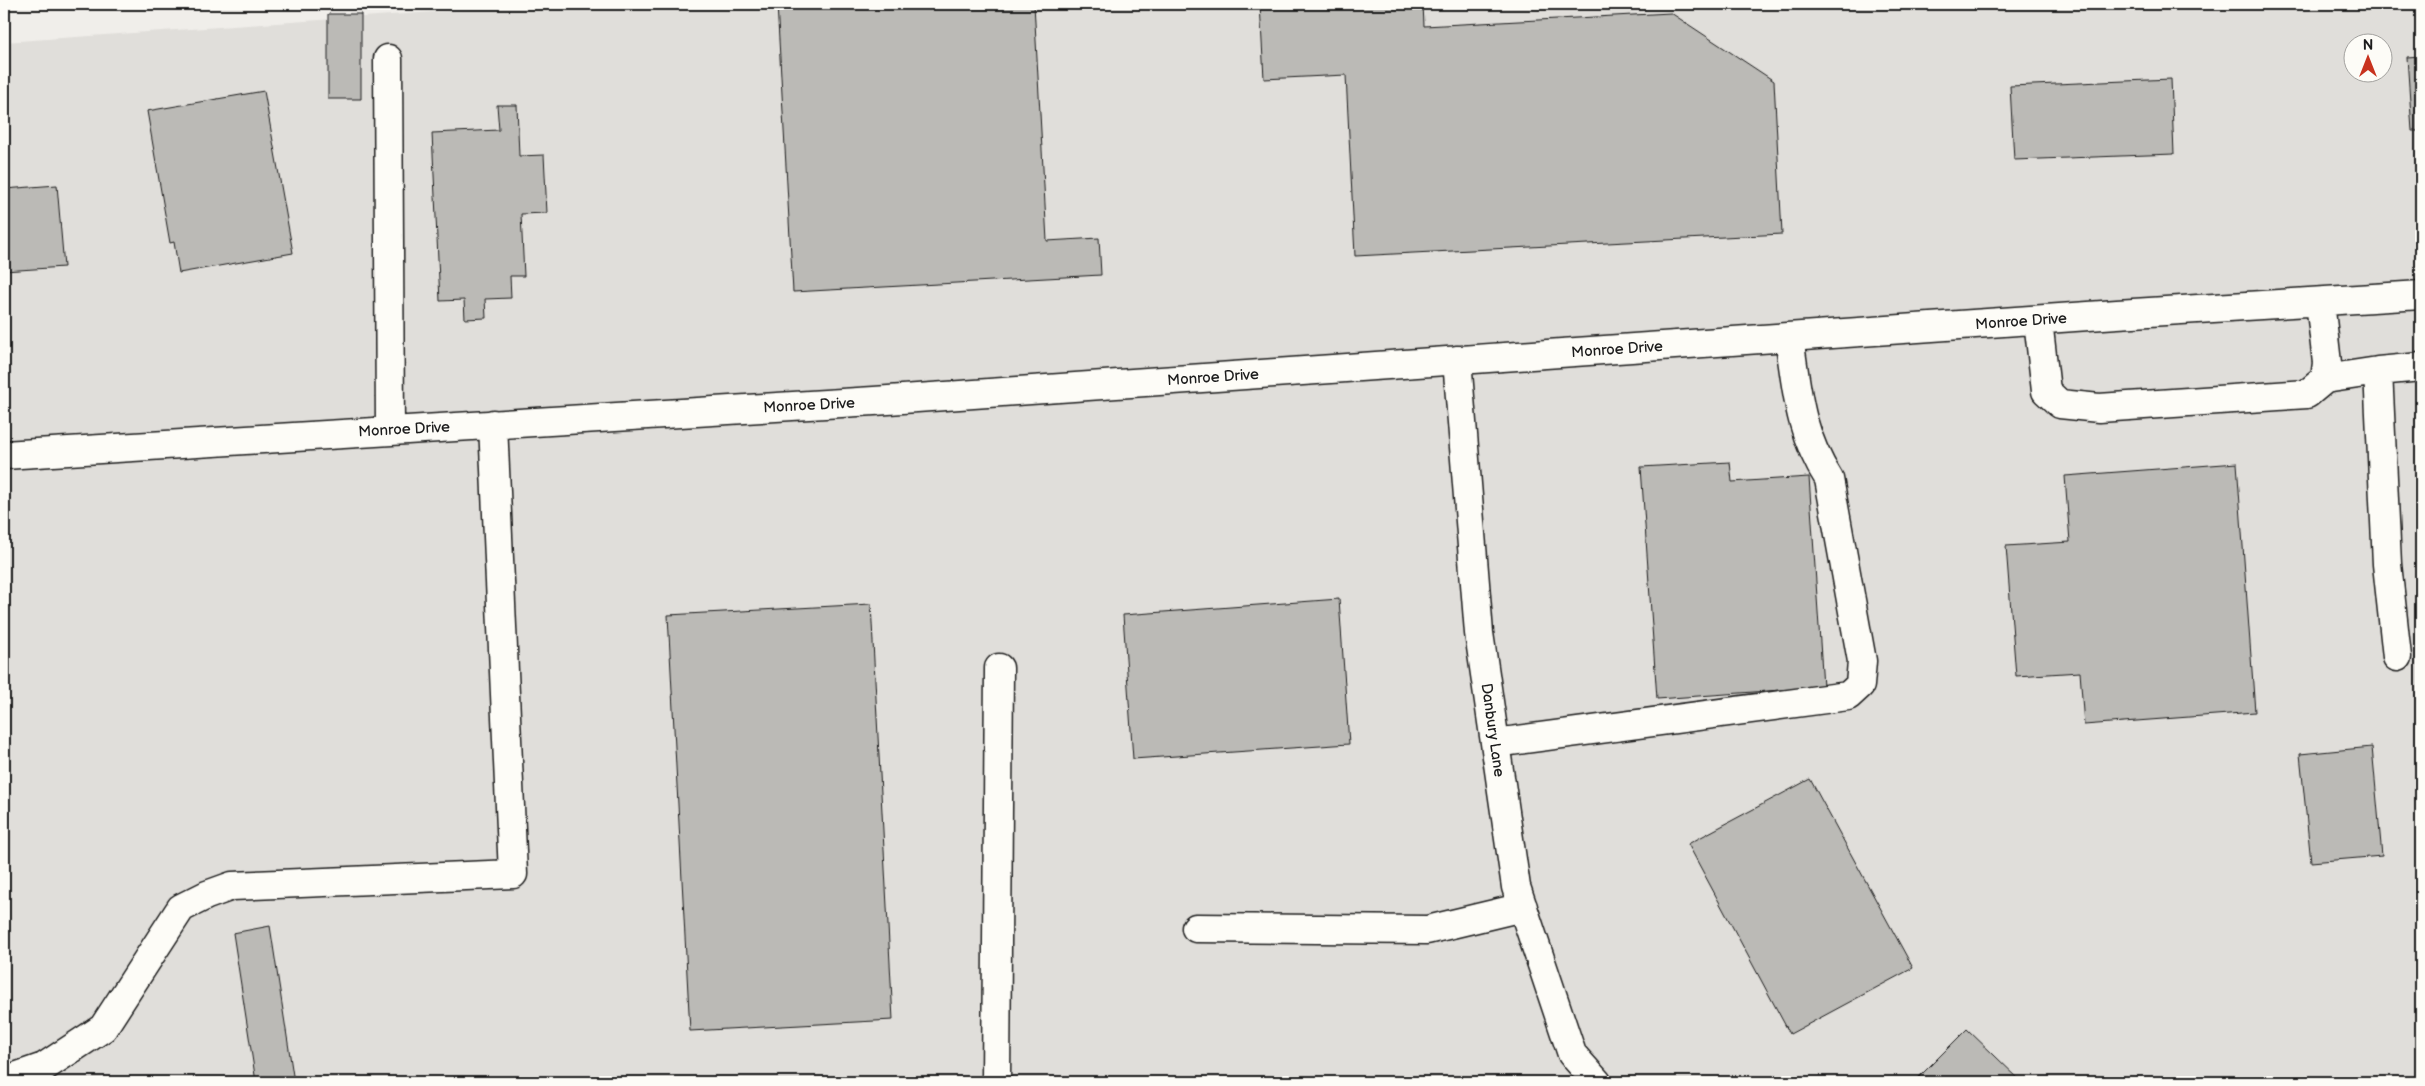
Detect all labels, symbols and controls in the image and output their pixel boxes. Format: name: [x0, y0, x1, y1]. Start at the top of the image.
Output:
north arrow: [2342, 32, 2392, 82]
text: N: [2363, 37, 2373, 54]
street label: Monroe Drive: [1975, 309, 2068, 334]
street label: Monroe Drive: [1571, 337, 1664, 362]
street label: Monroe Drive: [1167, 365, 1260, 390]
street label: Monroe Drive: [763, 394, 855, 417]
street label: Monroe Drive: [358, 418, 450, 441]
street label: Danbury Lane: [1477, 682, 1509, 778]

